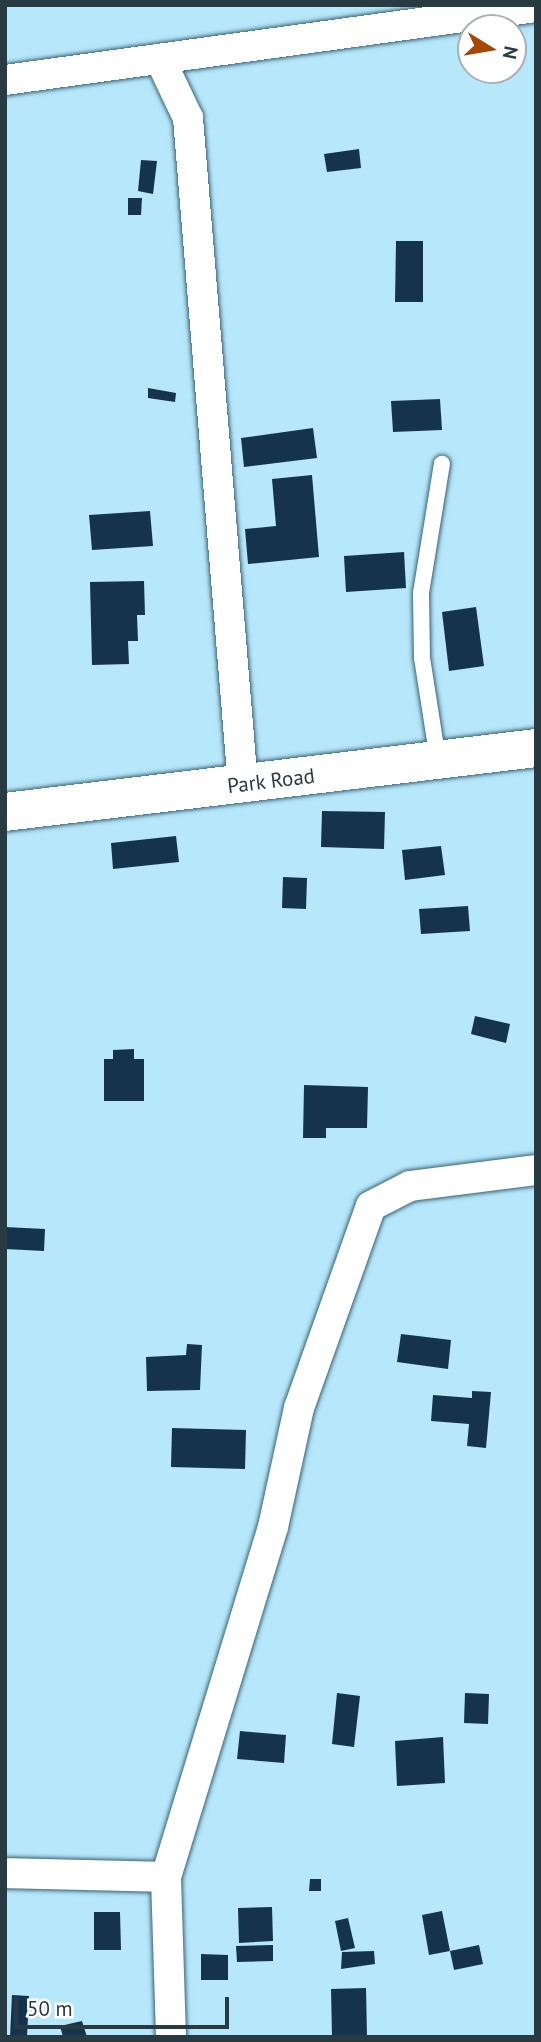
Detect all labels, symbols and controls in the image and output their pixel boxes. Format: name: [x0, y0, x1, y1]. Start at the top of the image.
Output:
north arrow: [457, 14, 527, 84]
text: N: [498, 44, 524, 61]
street label: Park Road: [225, 763, 317, 799]
scale bar: [18, 1982, 233, 2026]
text: 50 m: [27, 1995, 73, 2022]

